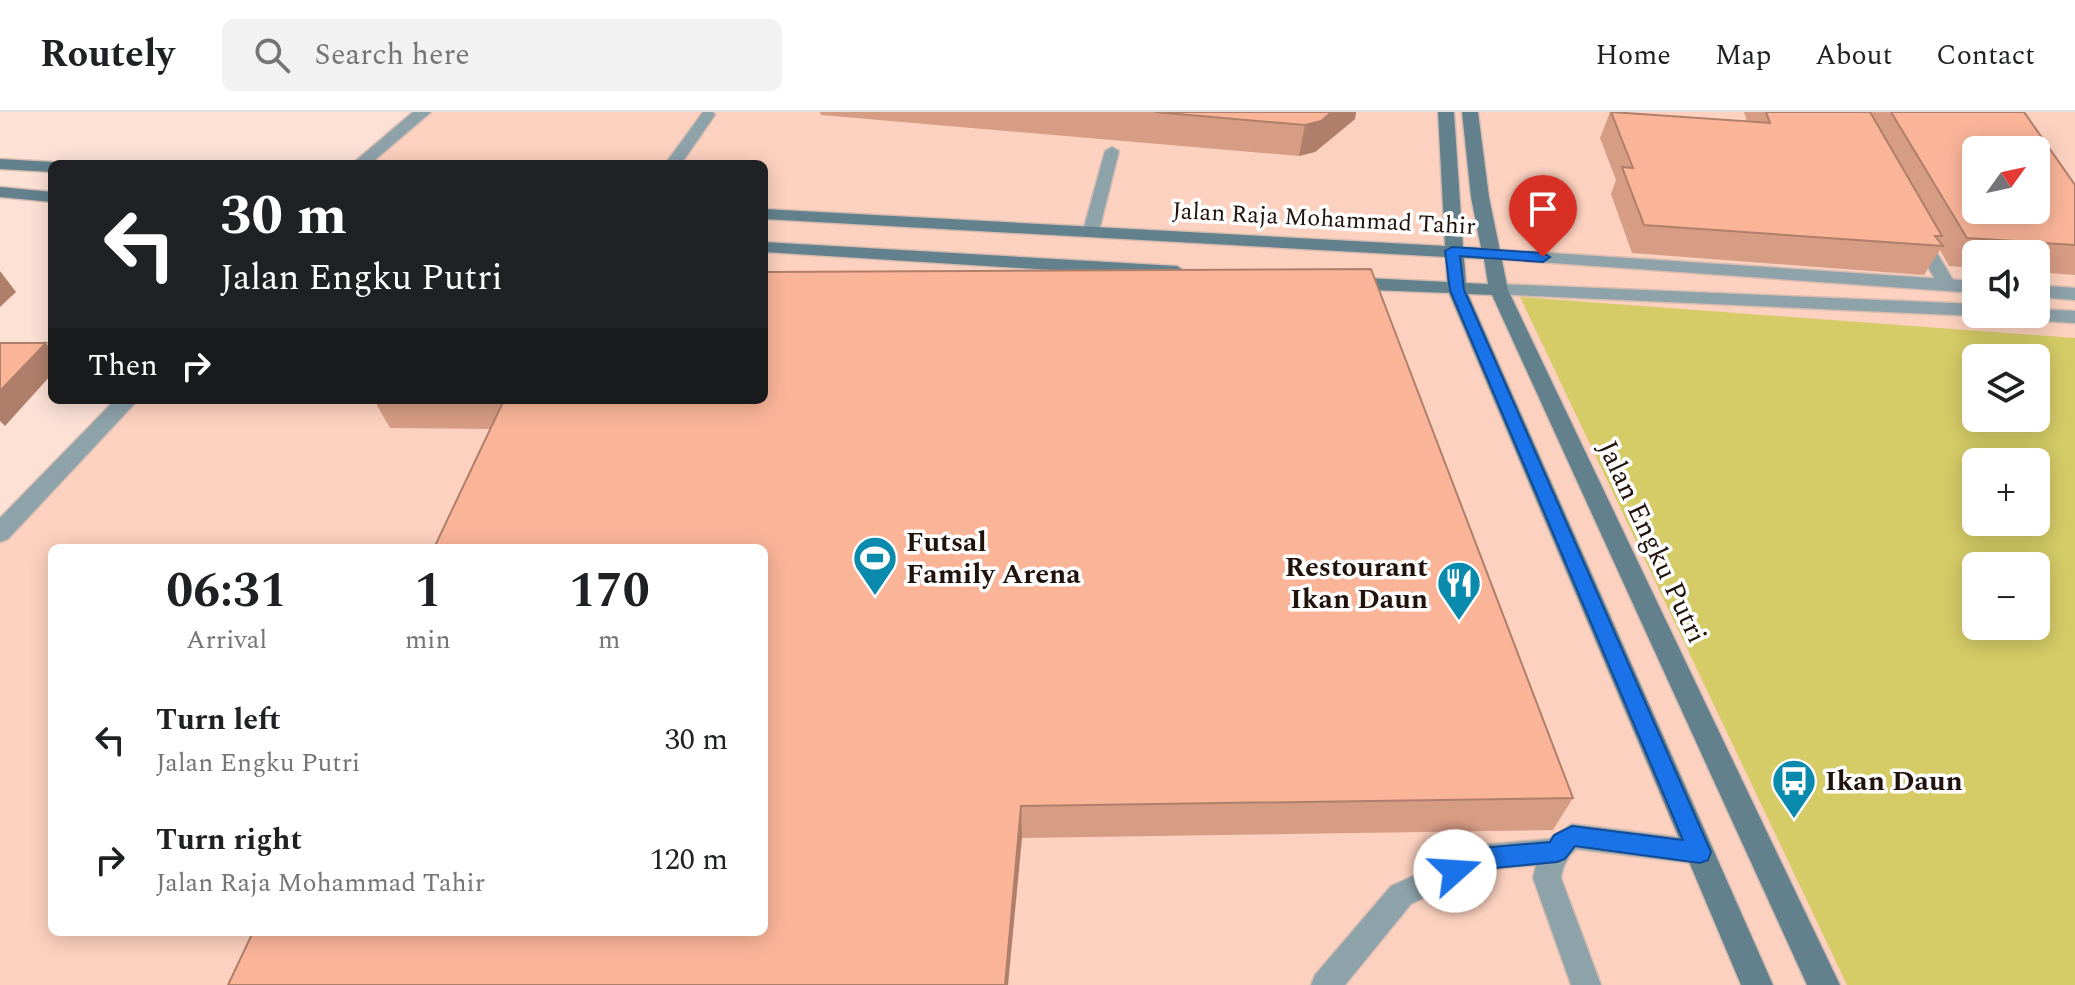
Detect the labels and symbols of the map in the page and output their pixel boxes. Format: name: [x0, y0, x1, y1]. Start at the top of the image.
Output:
north arrow: [1962, 136, 2050, 224]
pin: [1509, 175, 1577, 257]
street label: Jalan Raja Mohammad Tahir: [1171, 193, 1477, 245]
street label: Jalan Engku Putri: [1586, 433, 1718, 651]
place label: Futsal Family Arena: [906, 521, 1081, 596]
sports icon: Futsal Family Arena: [851, 534, 899, 597]
place label: Restourant Ikan Daun: [1285, 546, 1428, 621]
restaurant icon: Restourant Ikan Daun: [1435, 559, 1483, 622]
bus stop icon: Ikan Daun: [1770, 757, 1818, 820]
place label: Ikan Daun: [1825, 760, 1963, 803]
position arrow: [1413, 829, 1497, 913]

